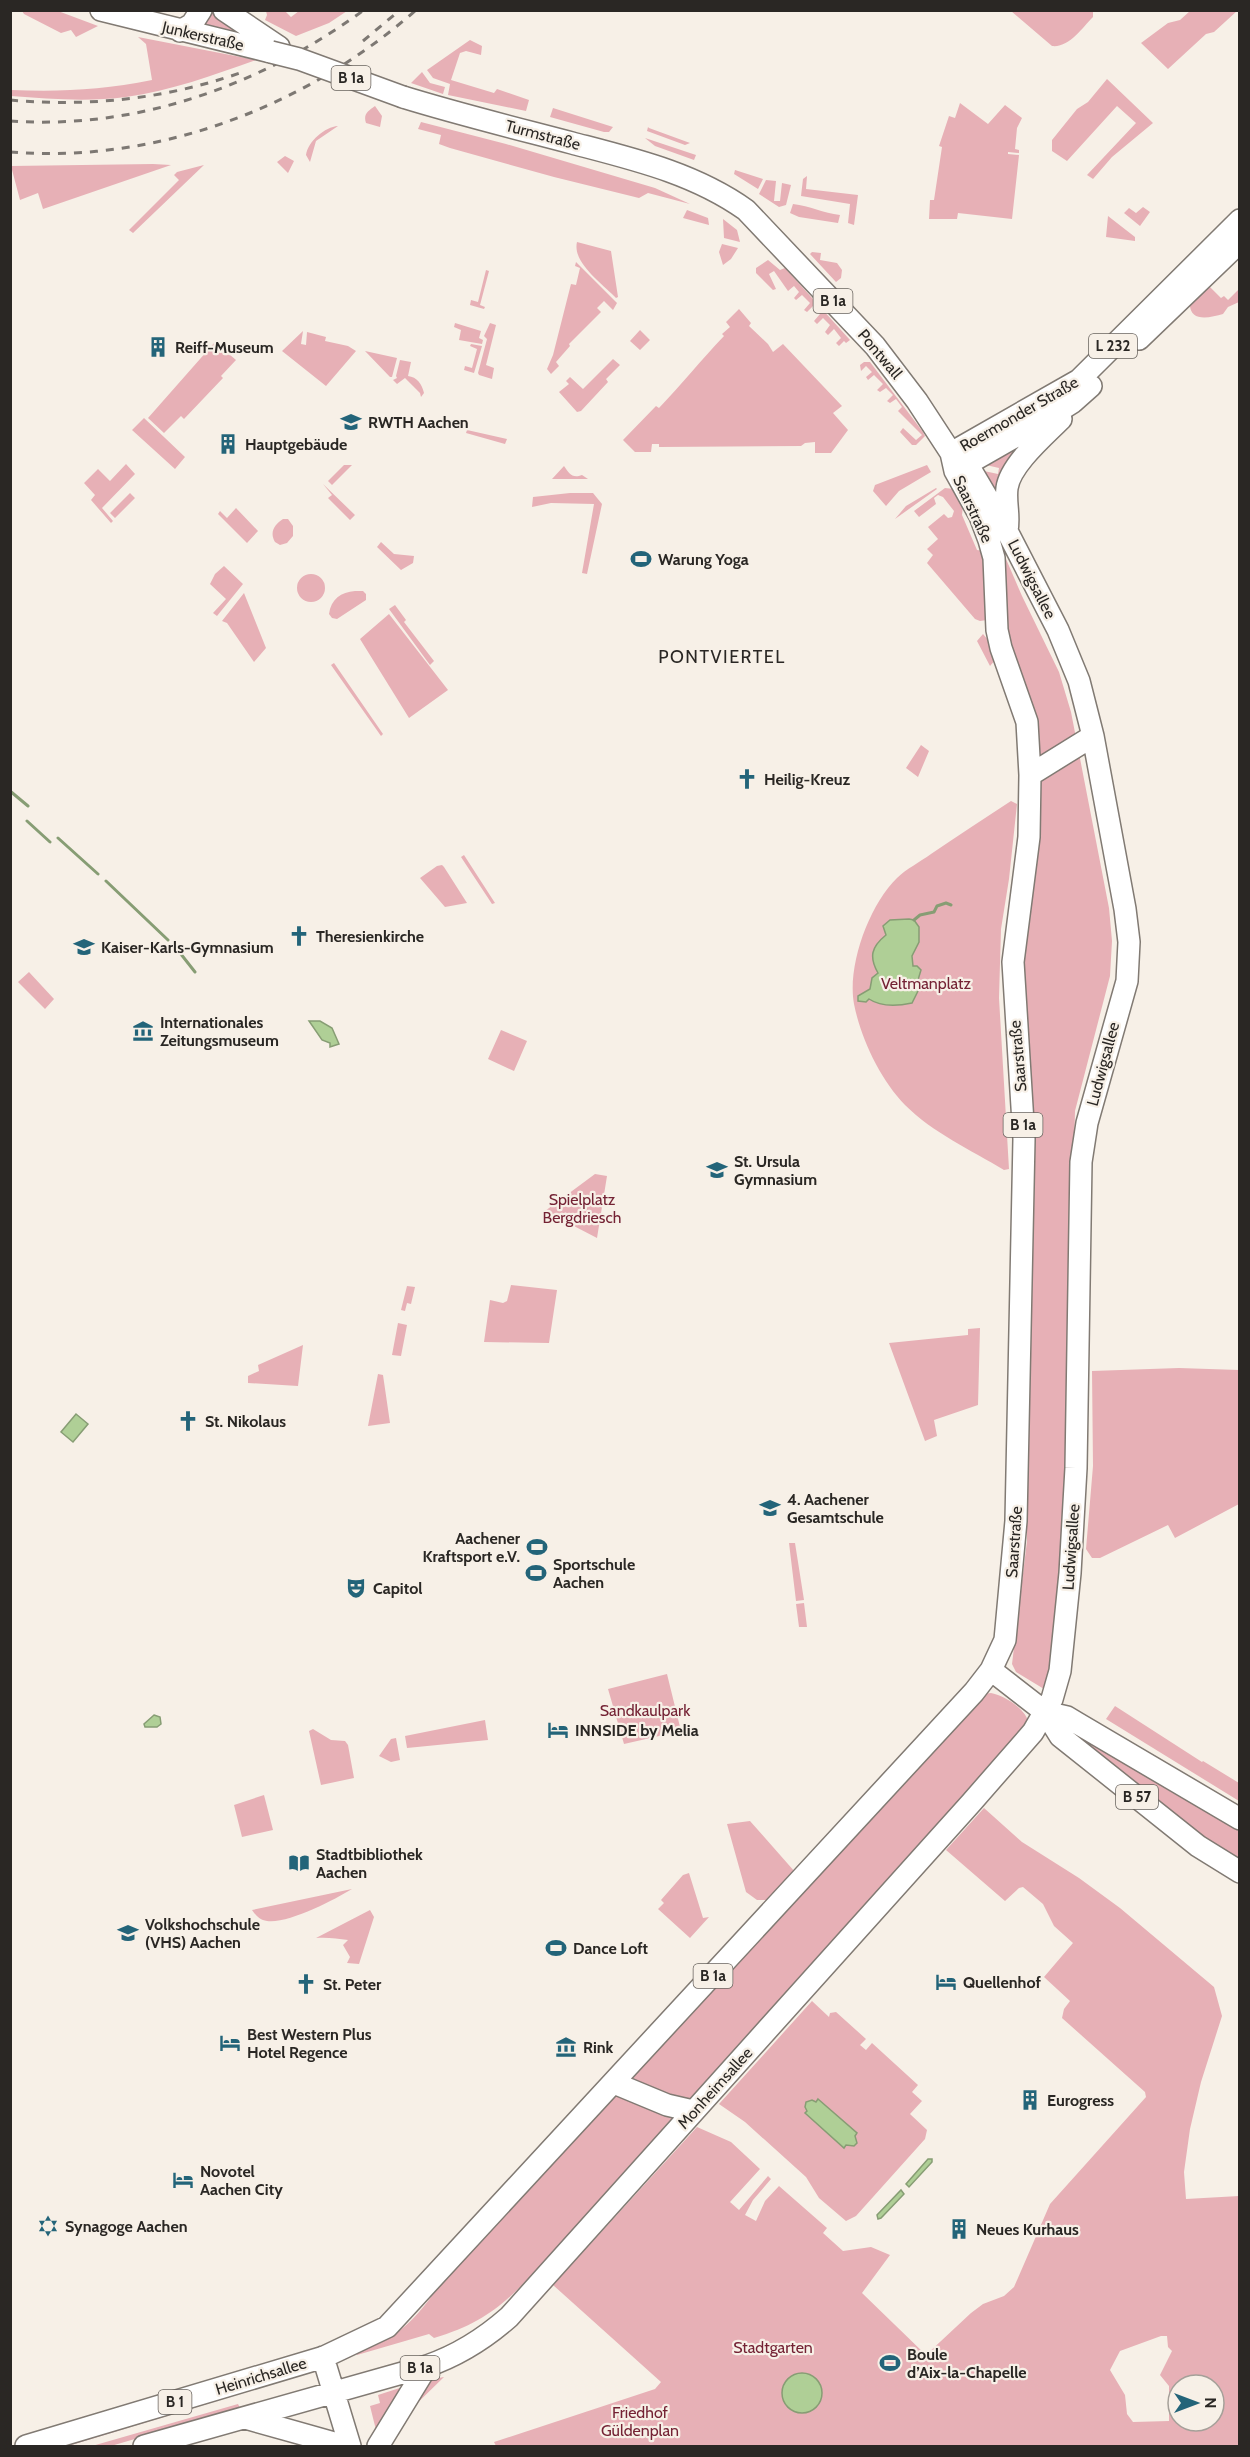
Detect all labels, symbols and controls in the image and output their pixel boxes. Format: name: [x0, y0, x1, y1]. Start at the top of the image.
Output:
street label: Junkerstraße: [159, 17, 246, 55]
road number: B 1a: [332, 66, 370, 90]
street label: Turmstraße: [504, 116, 582, 154]
road number: B 1a: [814, 289, 852, 313]
street label: Pontwall: [854, 325, 906, 383]
road number: L 232: [1089, 334, 1137, 358]
building icon: Reiff-Museum: [146, 335, 170, 359]
place label: Reiff-Museum: [175, 338, 274, 357]
street label: Roermonder Straße: [957, 372, 1081, 456]
school or university icon: RWTH Aachen: [339, 410, 363, 434]
place label: RWTH Aachen: [368, 413, 469, 432]
building icon: Hauptgebäude: [216, 432, 240, 456]
place label: Hauptgebäude: [245, 435, 347, 454]
street label: Saarstraße: [949, 472, 997, 546]
street label: Ludwigsallee: [1004, 536, 1060, 622]
sports icon: Warung Yoga: [629, 547, 653, 571]
place label: Warung Yoga: [658, 550, 749, 569]
district label: PONTVIERTEL: [658, 646, 786, 668]
church icon: Heilig-Kreuz: [735, 767, 759, 791]
place label: Heilig-Kreuz: [764, 770, 851, 789]
church icon: Theresienkirche: [287, 924, 311, 948]
place label: Theresienkirche: [316, 927, 424, 946]
school or university icon: Kaiser-Karls-Gymnasium: [72, 935, 96, 959]
place label: Kaiser-Karls-Gymnasium: [101, 938, 274, 957]
park label: Veltmanplatz: [881, 974, 971, 993]
place label: Internationales Zeitungsmuseum: [160, 1013, 279, 1050]
museum icon: Internationales Zeitungsmuseum: [131, 1019, 155, 1043]
street label: Saarstraße: [1005, 1019, 1031, 1093]
street label: Ludwigsallee: [1083, 1020, 1123, 1108]
road number: B 1a: [1004, 1113, 1042, 1137]
place label: St. Ursula Gymnasium: [734, 1152, 817, 1189]
school or university icon: St. Ursula Gymnasium: [705, 1158, 729, 1182]
park label: Spielplatz Bergdriesch: [543, 1190, 621, 1227]
church icon: St. Nikolaus: [176, 1409, 200, 1433]
place label: St. Nikolaus: [205, 1412, 286, 1431]
place label: 4. Aachener Gesamtschule: [787, 1490, 884, 1527]
school or university icon: 4. Aachener Gesamtschule: [758, 1496, 782, 1520]
street label: Ludwigsallee: [1059, 1503, 1083, 1591]
street label: Saarstraße: [1002, 1506, 1026, 1578]
place label: Aachener Kraftsport e.V.: [422, 1529, 521, 1566]
sports icon: Aachener Kraftsport e.V.: [525, 1535, 549, 1559]
place label: Sportschule Aachen: [553, 1555, 635, 1592]
sports icon: Sportschule Aachen: [524, 1561, 548, 1585]
theatre icon: Capitol: [344, 1576, 368, 1600]
place label: Capitol: [373, 1579, 423, 1598]
park label: Sandkaulpark: [600, 1701, 691, 1720]
hotel icon: INNSIDE by Melia: [546, 1718, 570, 1742]
place label: INNSIDE by Melia: [575, 1721, 699, 1740]
road number: B 57: [1116, 1785, 1158, 1809]
place label: Stadtbibliothek Aachen: [316, 1845, 423, 1882]
library icon: Stadtbibliothek Aachen: [287, 1851, 311, 1875]
place label: Volkshochschule (VHS) Aachen: [145, 1915, 260, 1952]
school or university icon: Volkshochschule (VHS) Aachen: [116, 1921, 140, 1945]
sports icon: Dance Loft: [544, 1936, 568, 1960]
place label: Dance Loft: [573, 1939, 649, 1958]
road number: B 1a: [694, 1964, 732, 1988]
hotel icon: Quellenhof: [934, 1970, 958, 1994]
church icon: St. Peter: [294, 1972, 318, 1996]
place label: Quellenhof: [963, 1973, 1041, 1992]
place label: St. Peter: [323, 1975, 382, 1994]
place label: Best Western Plus Hotel Regence: [247, 2025, 372, 2062]
hotel icon: Best Western Plus Hotel Regence: [218, 2031, 242, 2055]
museum icon: Rink: [554, 2035, 578, 2059]
place label: Rink: [583, 2038, 614, 2057]
street label: Monheimsallee: [673, 2043, 757, 2133]
building icon: Eurogress: [1018, 2088, 1042, 2112]
place label: Eurogress: [1047, 2091, 1114, 2110]
place label: Novotel Aachen City: [200, 2162, 283, 2199]
hotel icon: Novotel Aachen City: [171, 2168, 195, 2192]
synagogue icon: Synagoge Aachen: [36, 2214, 60, 2238]
place label: Synagoge Aachen: [65, 2217, 188, 2236]
building icon: Neues Kurhaus: [947, 2217, 971, 2241]
place label: Neues Kurhaus: [976, 2220, 1079, 2239]
park label: Stadtgarten: [733, 2338, 813, 2357]
place label: Boule d’Aix-la-Chapelle: [907, 2345, 1027, 2382]
sports icon: Boule d’Aix-la-Chapelle: [878, 2351, 902, 2375]
street label: Heinrichsallee: [213, 2353, 309, 2399]
road number: B 1a: [400, 2356, 440, 2380]
north arrow: [1166, 2373, 1226, 2433]
road number: B 1: [158, 2390, 192, 2414]
text: N: [1201, 2397, 1220, 2409]
park label: Friedhof Güldenplan: [601, 2403, 679, 2440]

